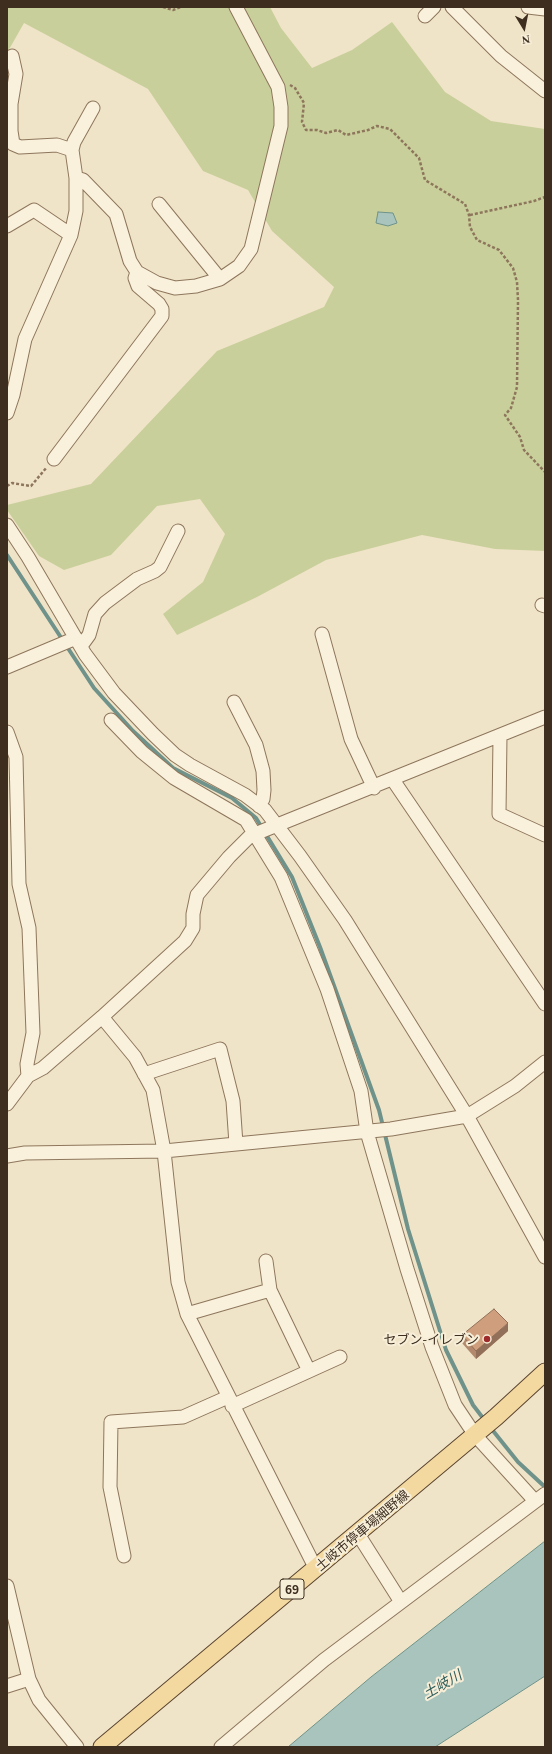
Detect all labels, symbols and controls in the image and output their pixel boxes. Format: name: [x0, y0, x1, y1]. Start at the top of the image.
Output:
north arrow: [504, 8, 544, 48]
text: N: [521, 33, 531, 46]
place label: セブン-イレブン: [383, 1331, 479, 1347]
marker: セブン-イレブン: [482, 1334, 492, 1344]
street label: 土岐市停車場細野線: [312, 1486, 412, 1574]
road number: 69: [280, 1579, 304, 1599]
water label: 土岐川: [420, 1666, 464, 1702]

